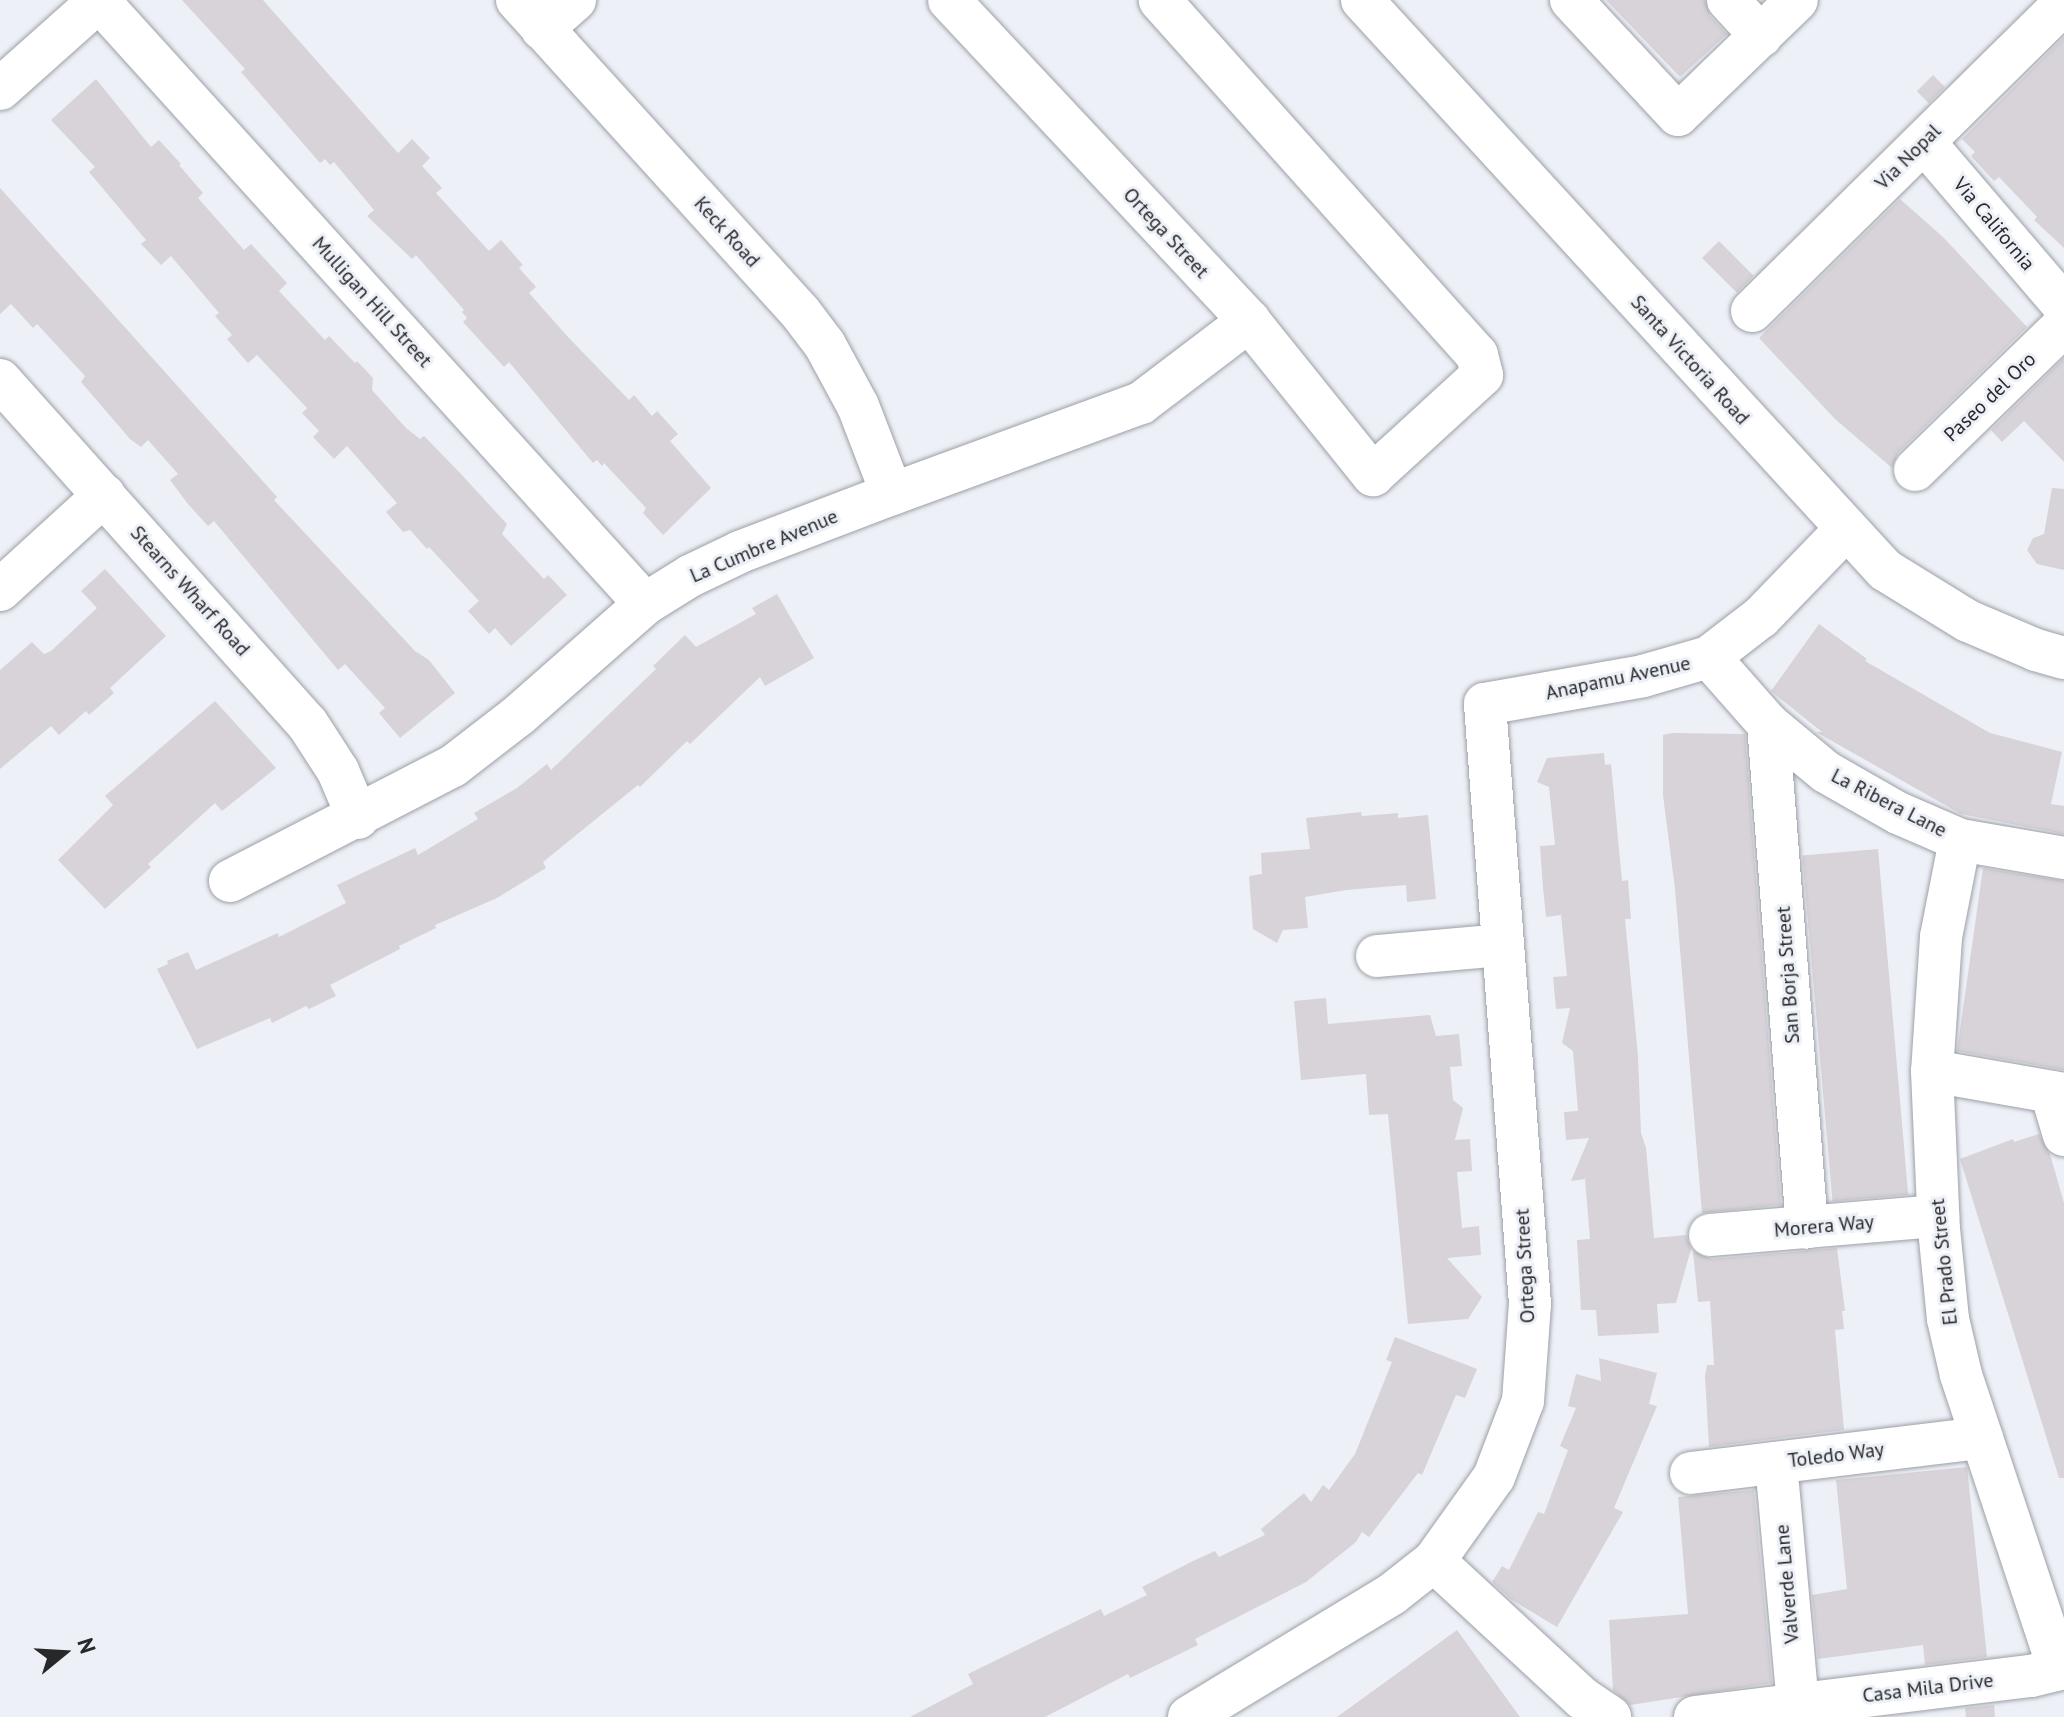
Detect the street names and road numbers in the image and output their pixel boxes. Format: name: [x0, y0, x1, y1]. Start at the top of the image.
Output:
street label: Via Nopal: [1870, 119, 1946, 195]
street label: Via California: [1948, 173, 2040, 275]
street label: Ortega Street: [1118, 183, 1214, 283]
street label: Keck Road: [689, 191, 765, 273]
street label: Mulligan Hill Street: [307, 232, 437, 372]
street label: Santa Victoria Road: [1625, 290, 1755, 430]
street label: Paseo del Oro: [1939, 347, 2041, 447]
street label: La Cumbre Avenue: [686, 504, 842, 588]
street label: Stearns Wharf Road: [125, 521, 255, 661]
street label: Anapamu Avenue: [1543, 651, 1693, 705]
street label: La Ribera Lane: [1827, 764, 1951, 842]
street label: San Borja Street: [1771, 905, 1805, 1045]
street label: El Prado Street: [1925, 1198, 1963, 1326]
street label: Ortega Street: [1510, 1208, 1540, 1324]
street label: Morera Way: [1773, 1210, 1875, 1242]
street label: Toledo Way: [1786, 1437, 1886, 1473]
street label: Valverde Lane: [1770, 1523, 1804, 1645]
street label: Casa Mila Drive: [1861, 1668, 1995, 1708]

